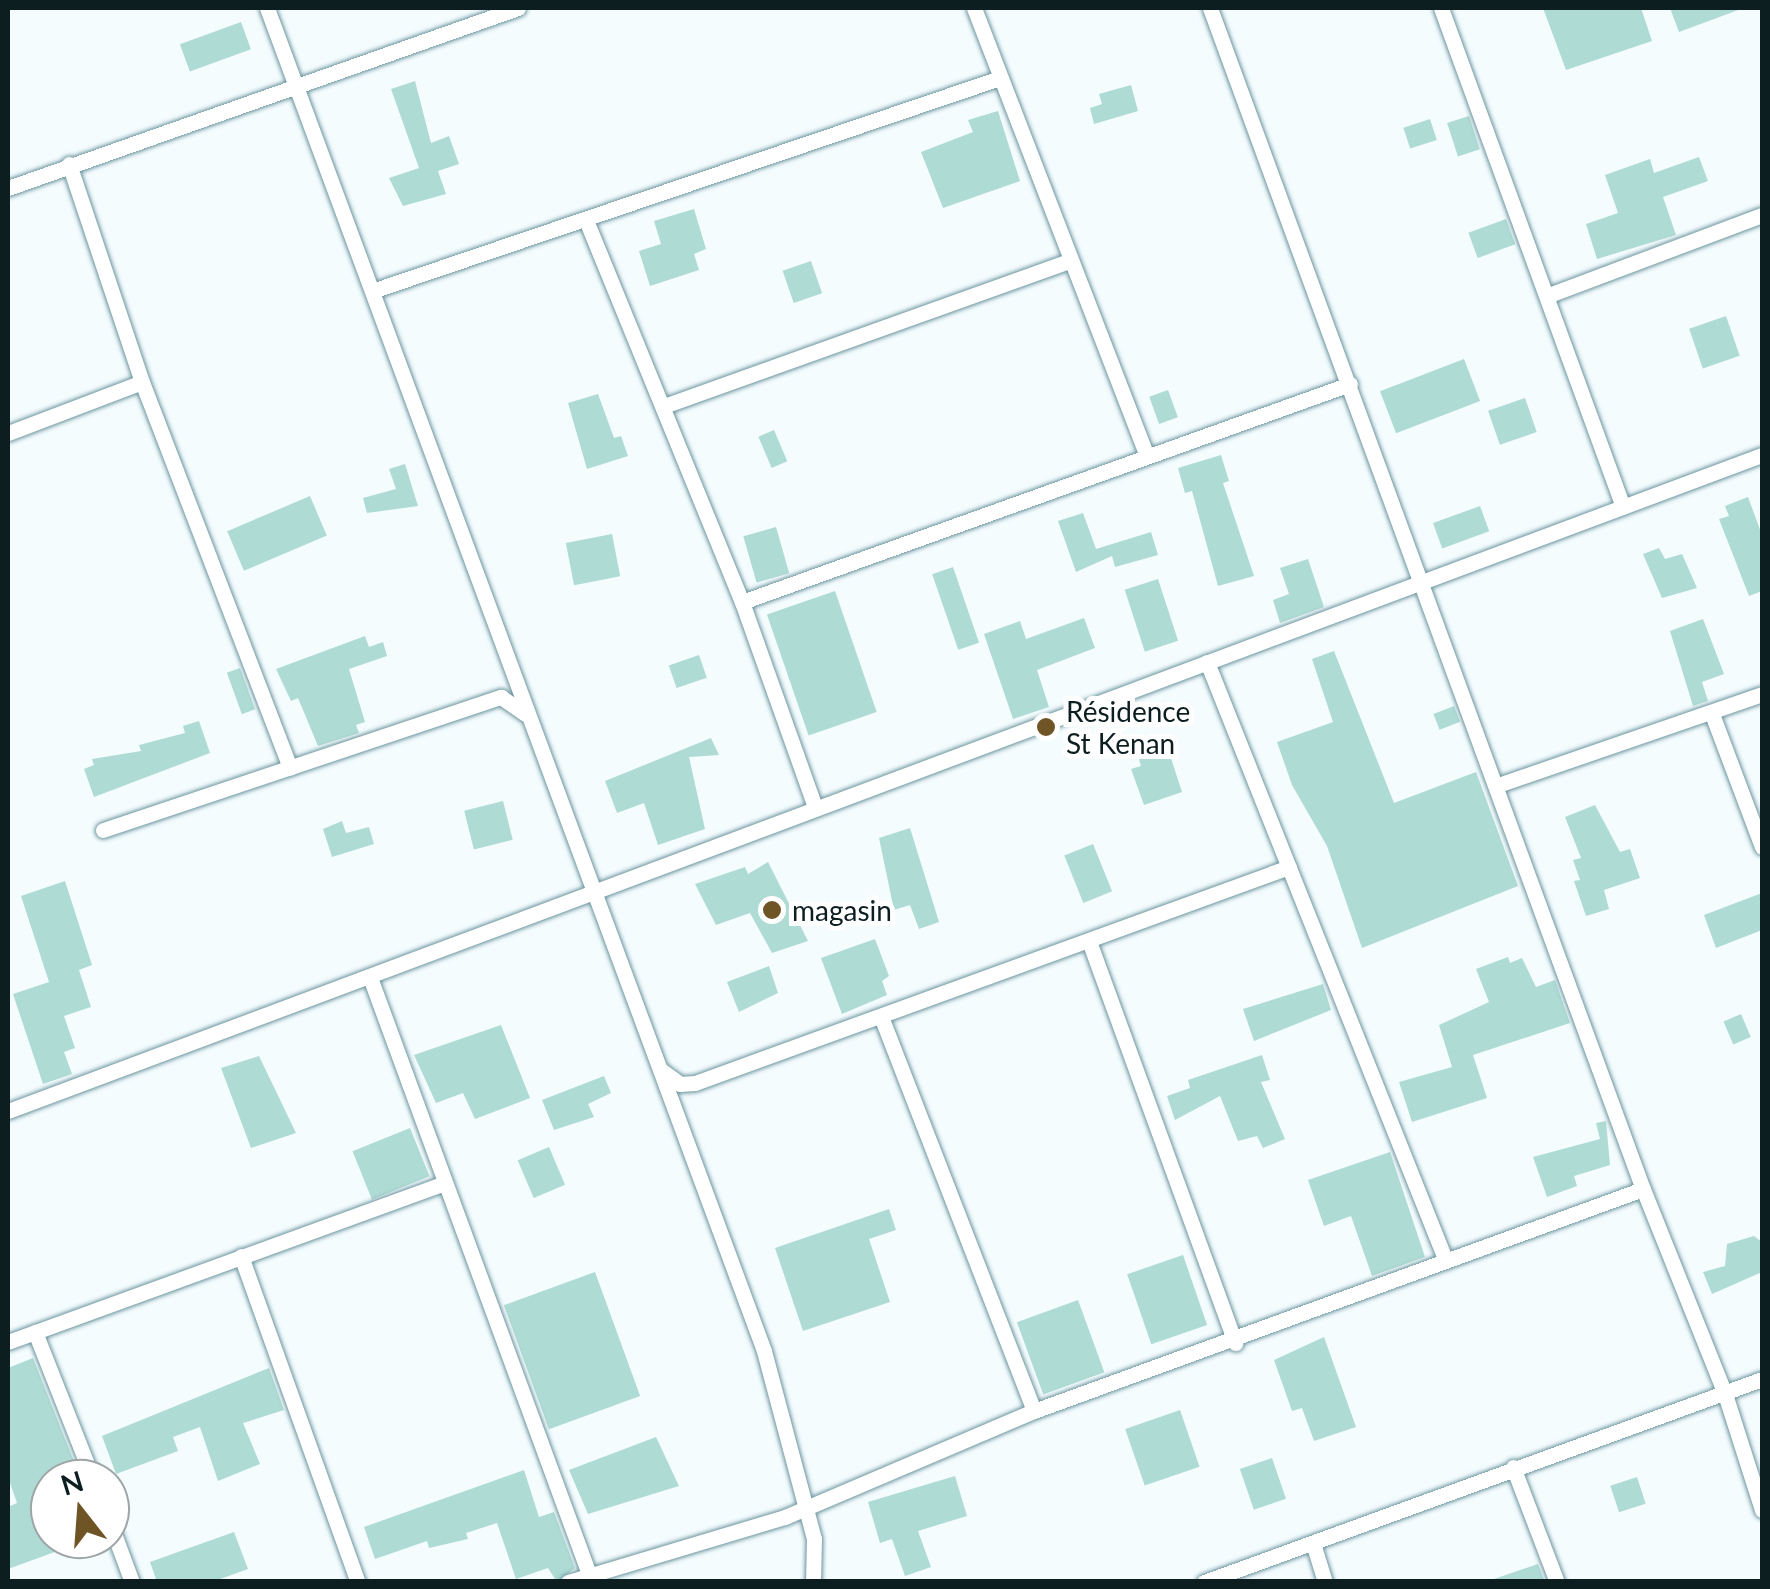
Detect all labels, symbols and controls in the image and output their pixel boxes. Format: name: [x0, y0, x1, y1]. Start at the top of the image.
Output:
place label: Résidence St Kenan: [1066, 694, 1190, 760]
marker: Résidence St Kenan: [1035, 716, 1057, 738]
place label: magasin: [792, 893, 892, 927]
marker: magasin: [761, 899, 783, 921]
north arrow: [30, 1459, 130, 1559]
text: N: [57, 1463, 87, 1502]

